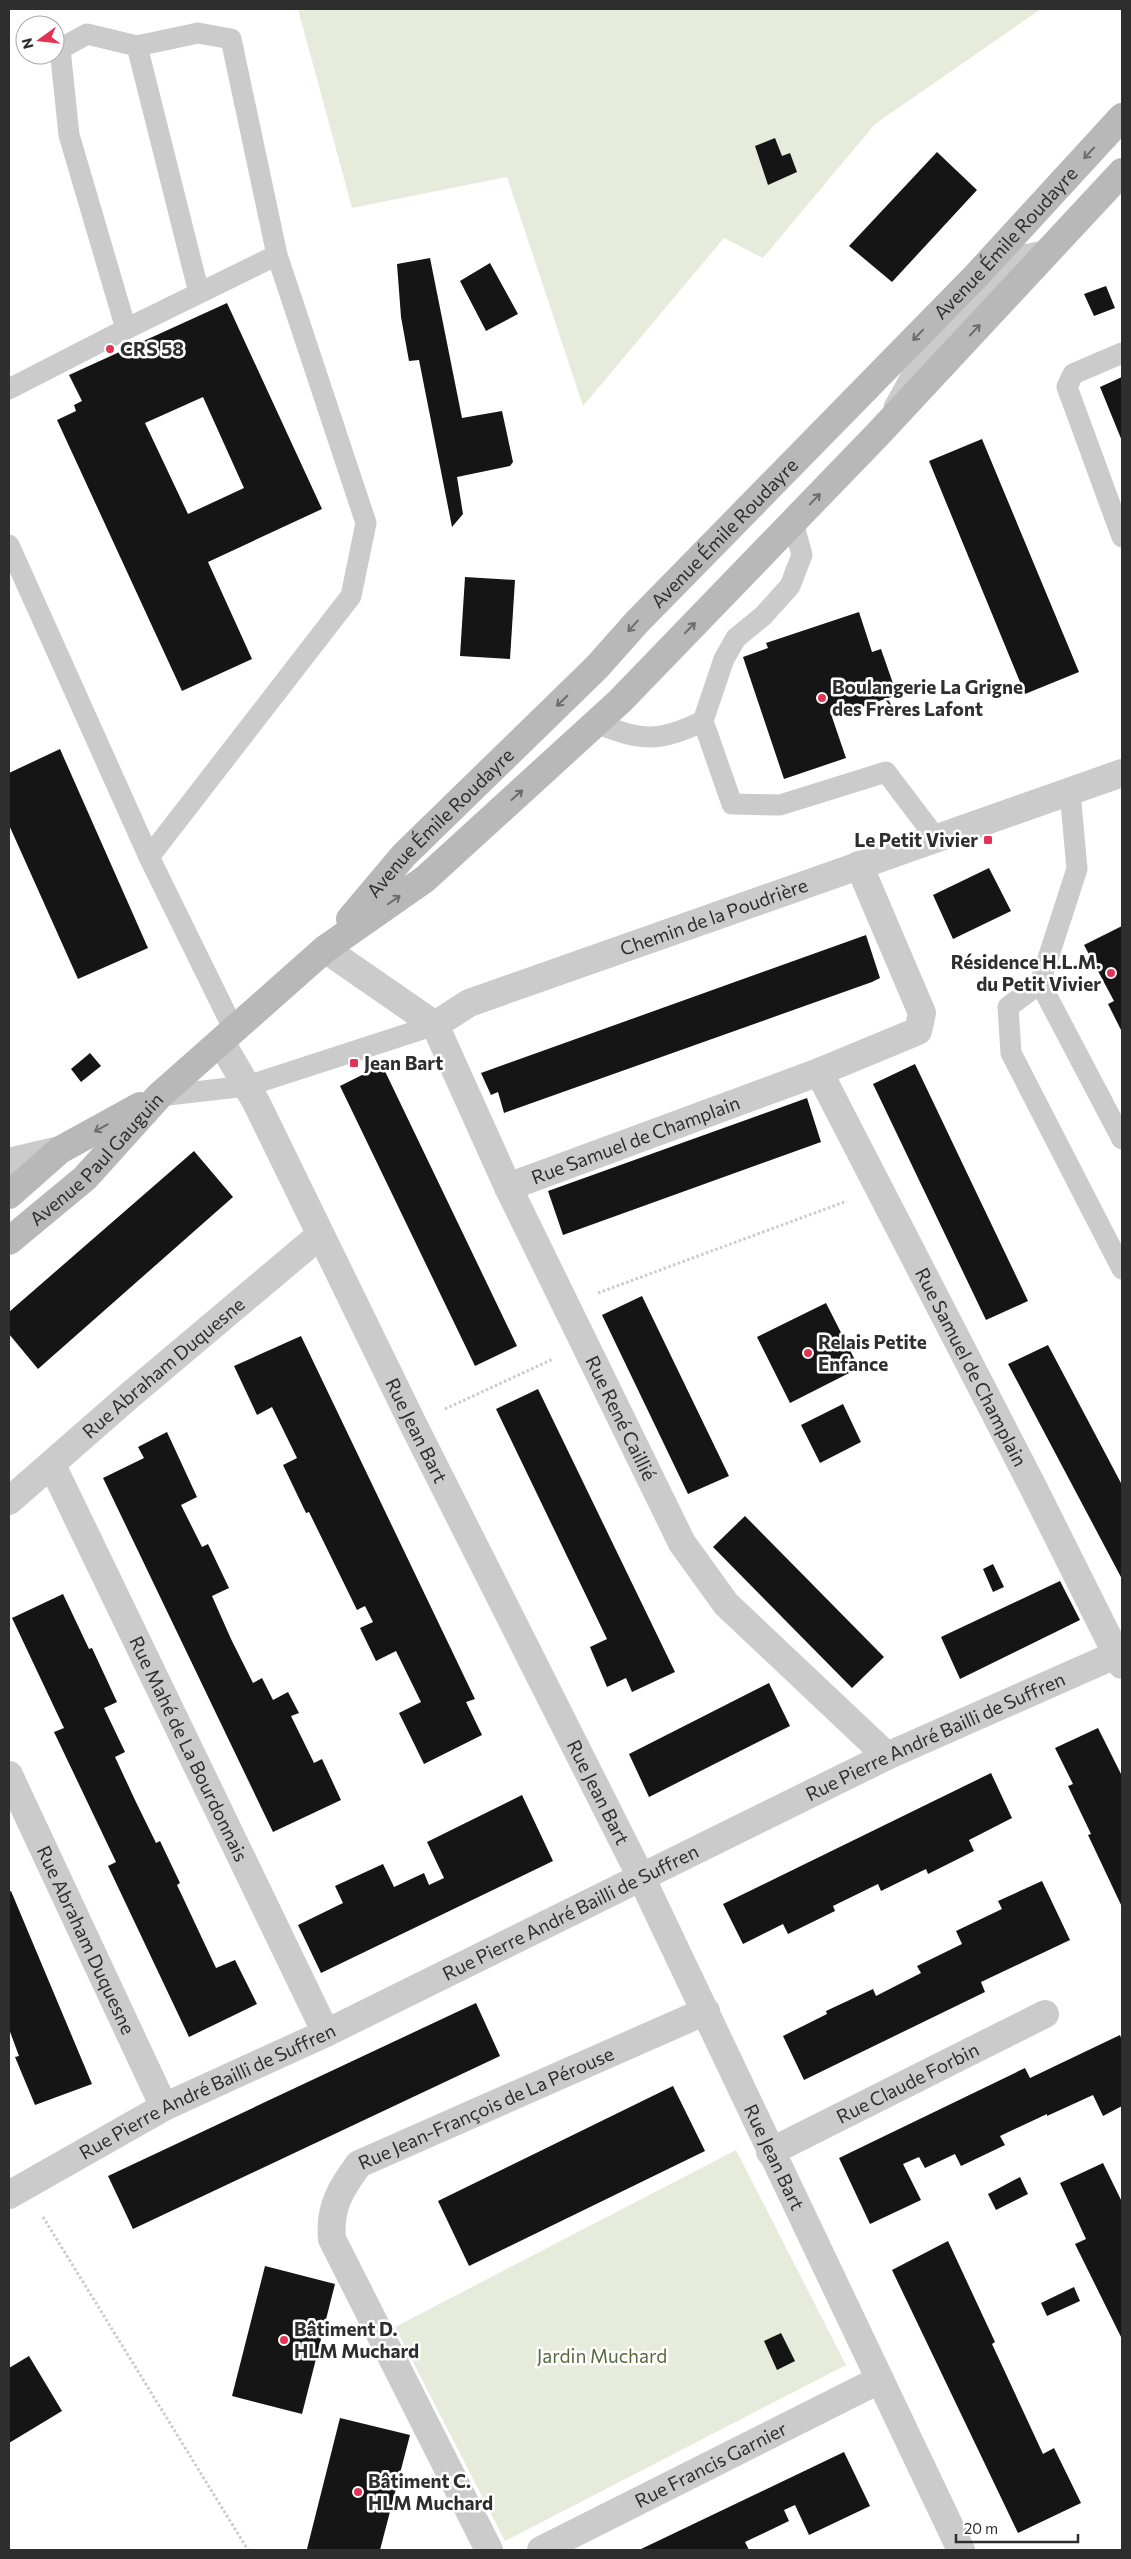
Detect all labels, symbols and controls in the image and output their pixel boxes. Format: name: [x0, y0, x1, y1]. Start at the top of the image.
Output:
north arrow: [15, 15, 65, 65]
text: N: [17, 36, 37, 51]
one-way arrow: [1083, 146, 1095, 159]
street label: Avenue Émile Roudayre: [928, 162, 1082, 324]
one-way arrow: [969, 323, 981, 336]
one-way arrow: [912, 329, 924, 341]
place label: CRS 58: [120, 337, 184, 360]
marker: CRS 58: [104, 343, 116, 355]
street label: Avenue Émile Roudayre: [646, 453, 802, 612]
one-way arrow: [809, 493, 821, 505]
one-way arrow: [627, 620, 639, 633]
one-way arrow: [684, 622, 696, 635]
place label: Boulangerie La Grigne des Frères Lafont: [832, 675, 1023, 720]
marker: Boulangerie La Grigne des Frères Lafont: [816, 692, 828, 704]
one-way arrow: [556, 695, 568, 707]
street label: Avenue Émile Roudayre: [361, 743, 518, 902]
one-way arrow: [510, 789, 523, 801]
place label: Le Petit Vivier: [854, 828, 978, 851]
marker: Le Petit Vivier: [982, 834, 994, 846]
street label: Chemin de la Poudrière: [617, 873, 811, 960]
one-way arrow: [387, 895, 400, 906]
place label: Résidence H.L.M. du Petit Vivier: [951, 950, 1101, 995]
marker: Résidence H.L.M. du Petit Vivier: [1105, 967, 1117, 979]
place label: Jean Bart: [364, 1051, 443, 1074]
marker: Jean Bart: [348, 1057, 360, 1069]
street label: Avenue Paul Gauguin: [25, 1088, 167, 1230]
street label: Rue Samuel de Champlain: [528, 1090, 743, 1188]
one-way arrow: [93, 1123, 108, 1133]
street label: Rue Samuel de Champlain: [911, 1264, 1032, 1470]
street label: Rue Abraham Duquesne: [77, 1292, 249, 1443]
place label: Relais Petite Enfance: [818, 1330, 927, 1375]
marker: Relais Petite Enfance: [802, 1347, 814, 1359]
street label: Rue René Caillié: [581, 1352, 662, 1484]
street label: Rue Jean Bart: [381, 1374, 453, 1487]
street label: Rue Mahé de La Bourdonnais: [125, 1632, 253, 1865]
street label: Rue Pierre André Bailli de Suffren: [802, 1667, 1068, 1805]
street label: Rue Jean Bart: [563, 1736, 635, 1849]
street label: Rue Pierre André Bailli de Suffren: [438, 1839, 702, 1985]
street label: Rue Abraham Duquesne: [33, 1842, 140, 2038]
street label: Rue Pierre André Bailli de Suffren: [75, 2018, 339, 2164]
street label: Rue Claude Forbin: [832, 2037, 982, 2128]
street label: Rue Jean-François de La Pérouse: [354, 2041, 617, 2174]
street label: Rue Jean Bart: [740, 2100, 810, 2214]
place label: Bâtiment D. HLM Muchard: [294, 2317, 419, 2362]
marker: Bâtiment D. HLM Muchard: [278, 2334, 290, 2346]
park label: Jardin Muchard: [537, 2344, 667, 2367]
street label: Rue Francis Garnier: [631, 2416, 791, 2512]
place label: Bâtiment C. HLM Muchard: [368, 2469, 493, 2514]
marker: Bâtiment C. HLM Muchard: [352, 2486, 364, 2498]
scale bar: [956, 2512, 1078, 2544]
text: 20 m: [964, 2519, 998, 2537]

